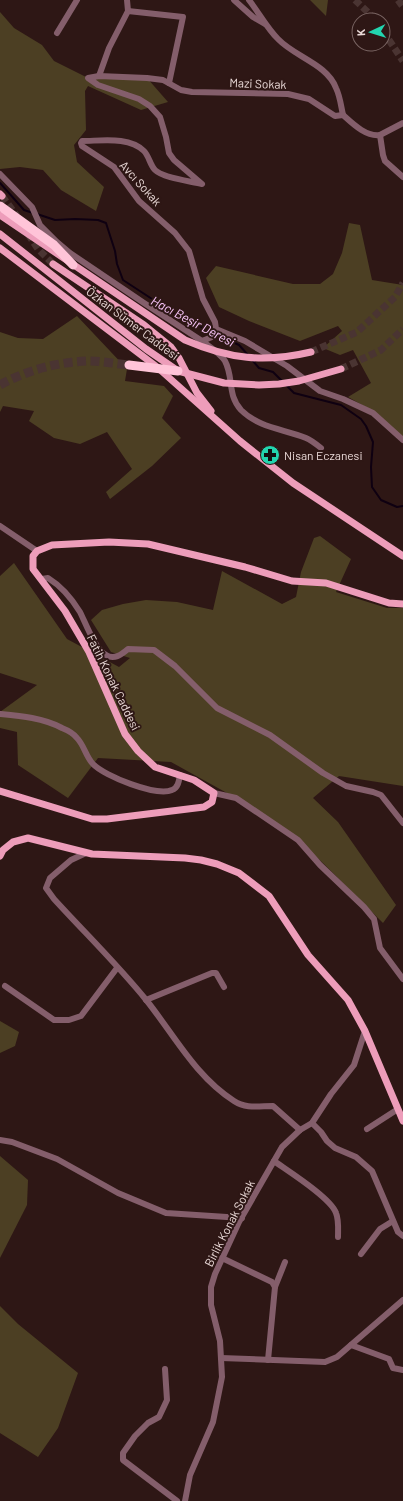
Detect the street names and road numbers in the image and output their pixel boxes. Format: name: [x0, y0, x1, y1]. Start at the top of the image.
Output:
street label: Mazi Sokak: [229, 75, 287, 91]
street label: Avcı Sokak: [117, 158, 165, 208]
street label: Özkan Sümer Caddesi: [84, 284, 182, 362]
street label: Fatih Konak Caddesi: [85, 632, 143, 732]
street label: Birlik Konak Sokak: [201, 1177, 257, 1269]

